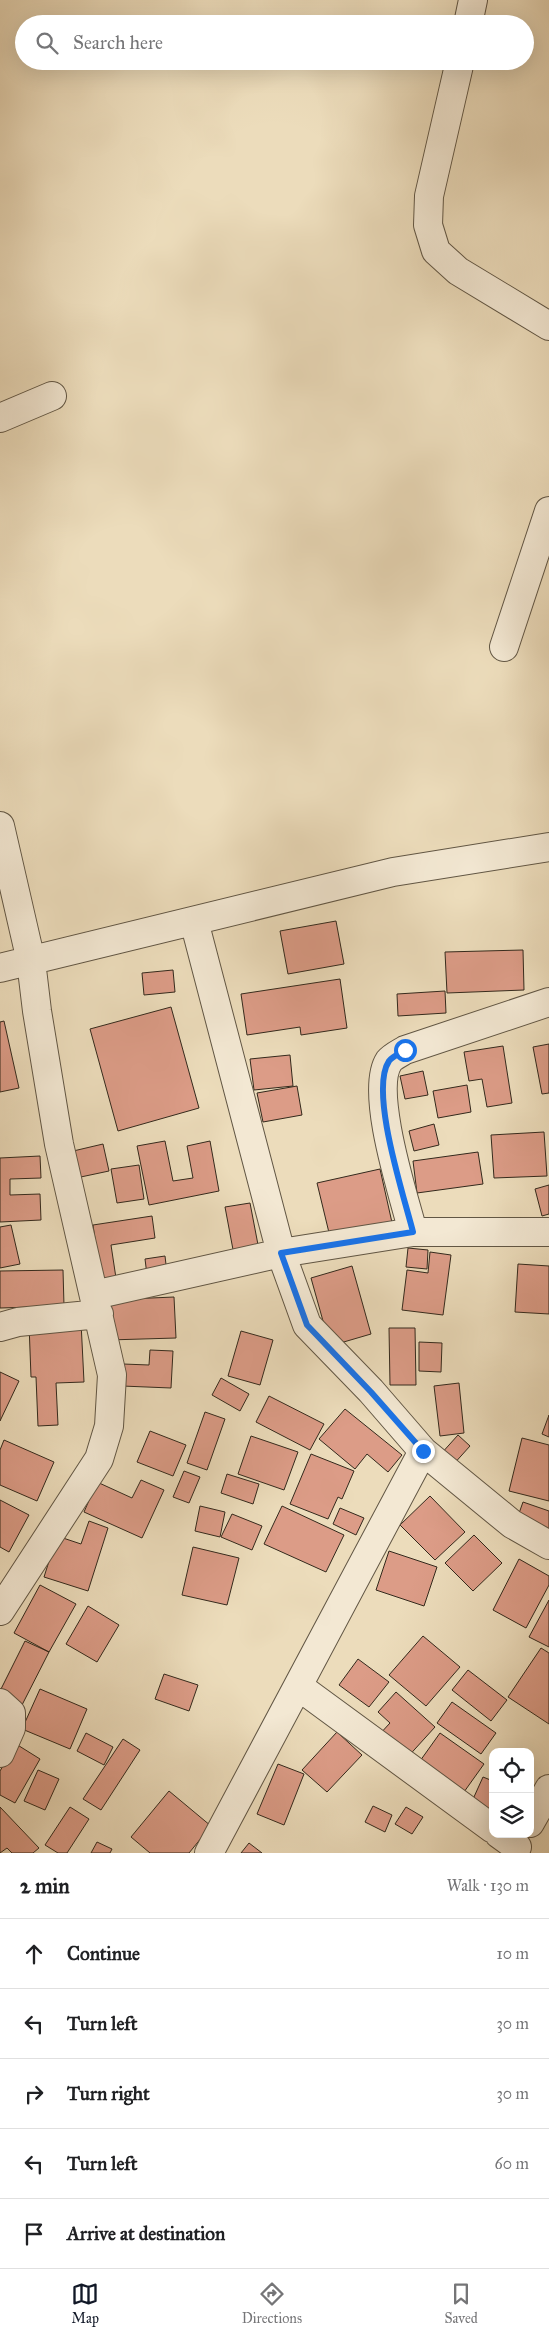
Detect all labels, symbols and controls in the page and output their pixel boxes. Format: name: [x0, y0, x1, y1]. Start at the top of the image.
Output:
search box: [15, 15, 534, 70]
icon: search: [33, 29, 61, 57]
text: Search here: [73, 31, 163, 54]
route start: [394, 1039, 417, 1062]
route end: [412, 1440, 435, 1463]
map controls: [489, 1748, 534, 1838]
button: locate: [489, 1748, 534, 1793]
button: layers: [489, 1793, 534, 1838]
text: 2 min: [20, 1873, 70, 1899]
text: Walk · 130 m: [447, 1876, 529, 1895]
icon: ahead: [20, 1940, 48, 1968]
text: Continue: [67, 1942, 140, 1965]
text: 10 m: [497, 1944, 529, 1963]
icon: left: [20, 2010, 48, 2038]
text: Turn left: [67, 2012, 137, 2035]
text: 30 m: [496, 2014, 529, 2033]
icon: right: [20, 2080, 48, 2108]
text: Turn right: [67, 2082, 150, 2105]
text: 30 m: [496, 2084, 529, 2103]
icon: left: [20, 2150, 48, 2178]
text: Turn left: [67, 2152, 137, 2175]
text: 60 m: [495, 2154, 529, 2173]
icon: arrive: [20, 2220, 48, 2248]
text: Arrive at destination: [67, 2222, 225, 2245]
tab: Map: [71, 2280, 99, 2327]
tab: Directions: [242, 2280, 302, 2327]
tab: Saved: [445, 2280, 478, 2327]

